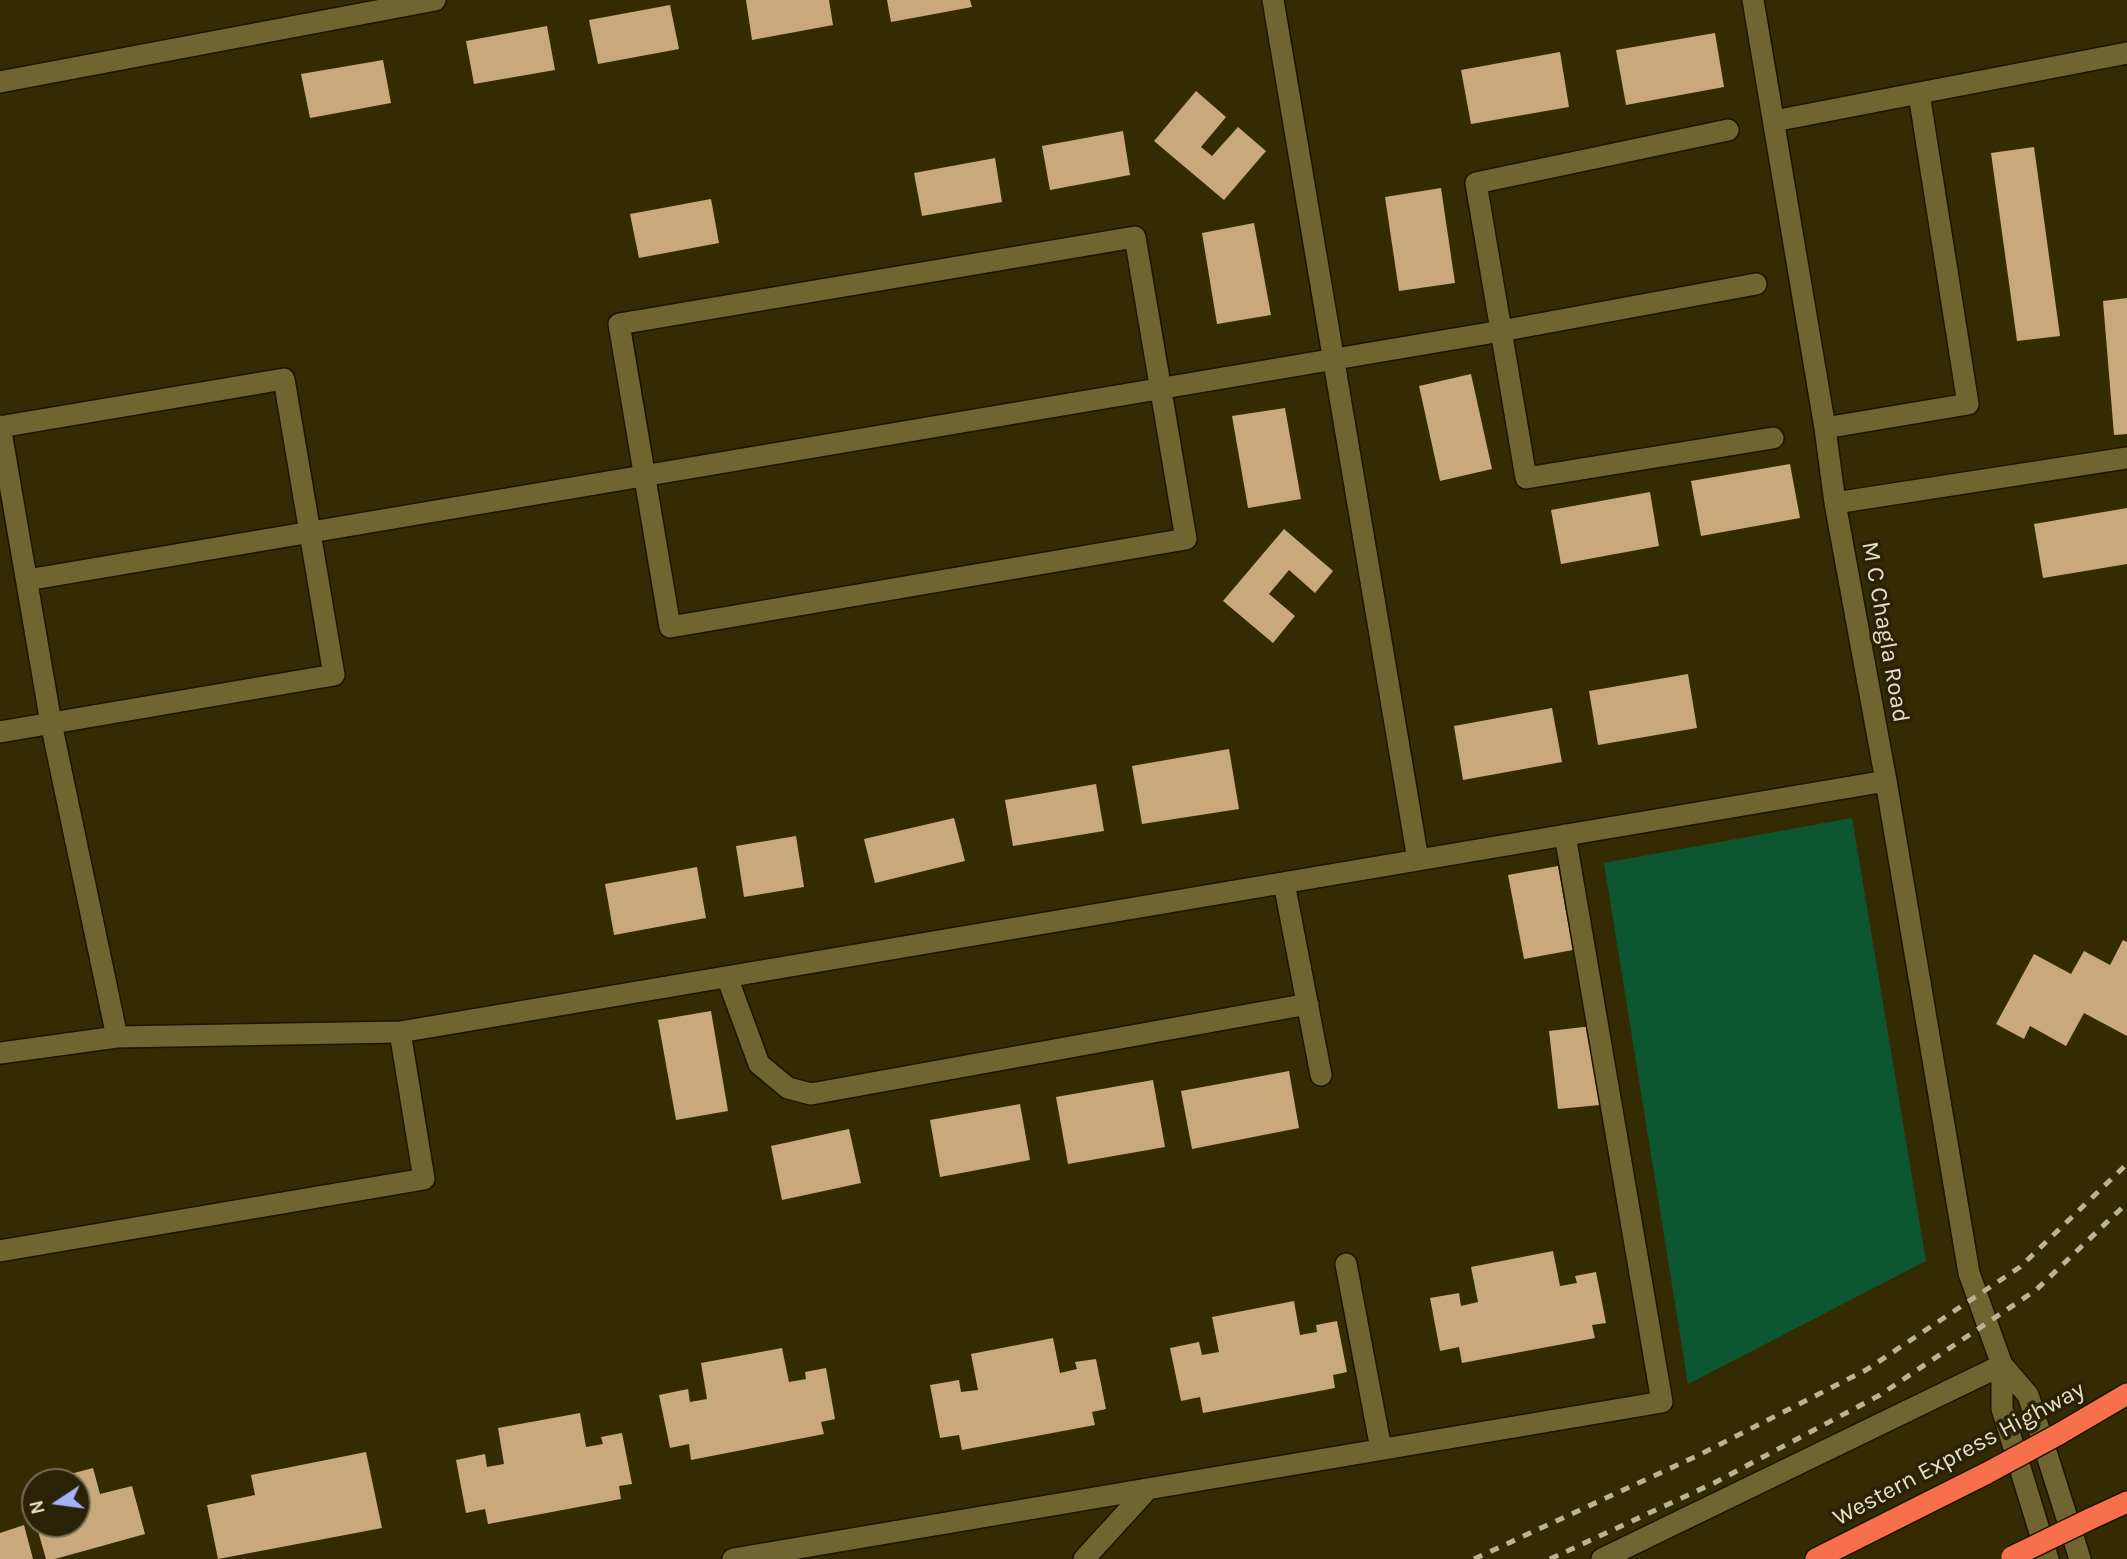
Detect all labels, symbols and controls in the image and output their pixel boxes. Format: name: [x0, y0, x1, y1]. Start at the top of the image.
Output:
street label: M C Chagla Road: [1855, 539, 1915, 725]
street label: Western Express Highway: [1828, 1375, 2090, 1533]
north arrow: [21, 1468, 91, 1538]
text: N: [25, 1498, 50, 1516]

